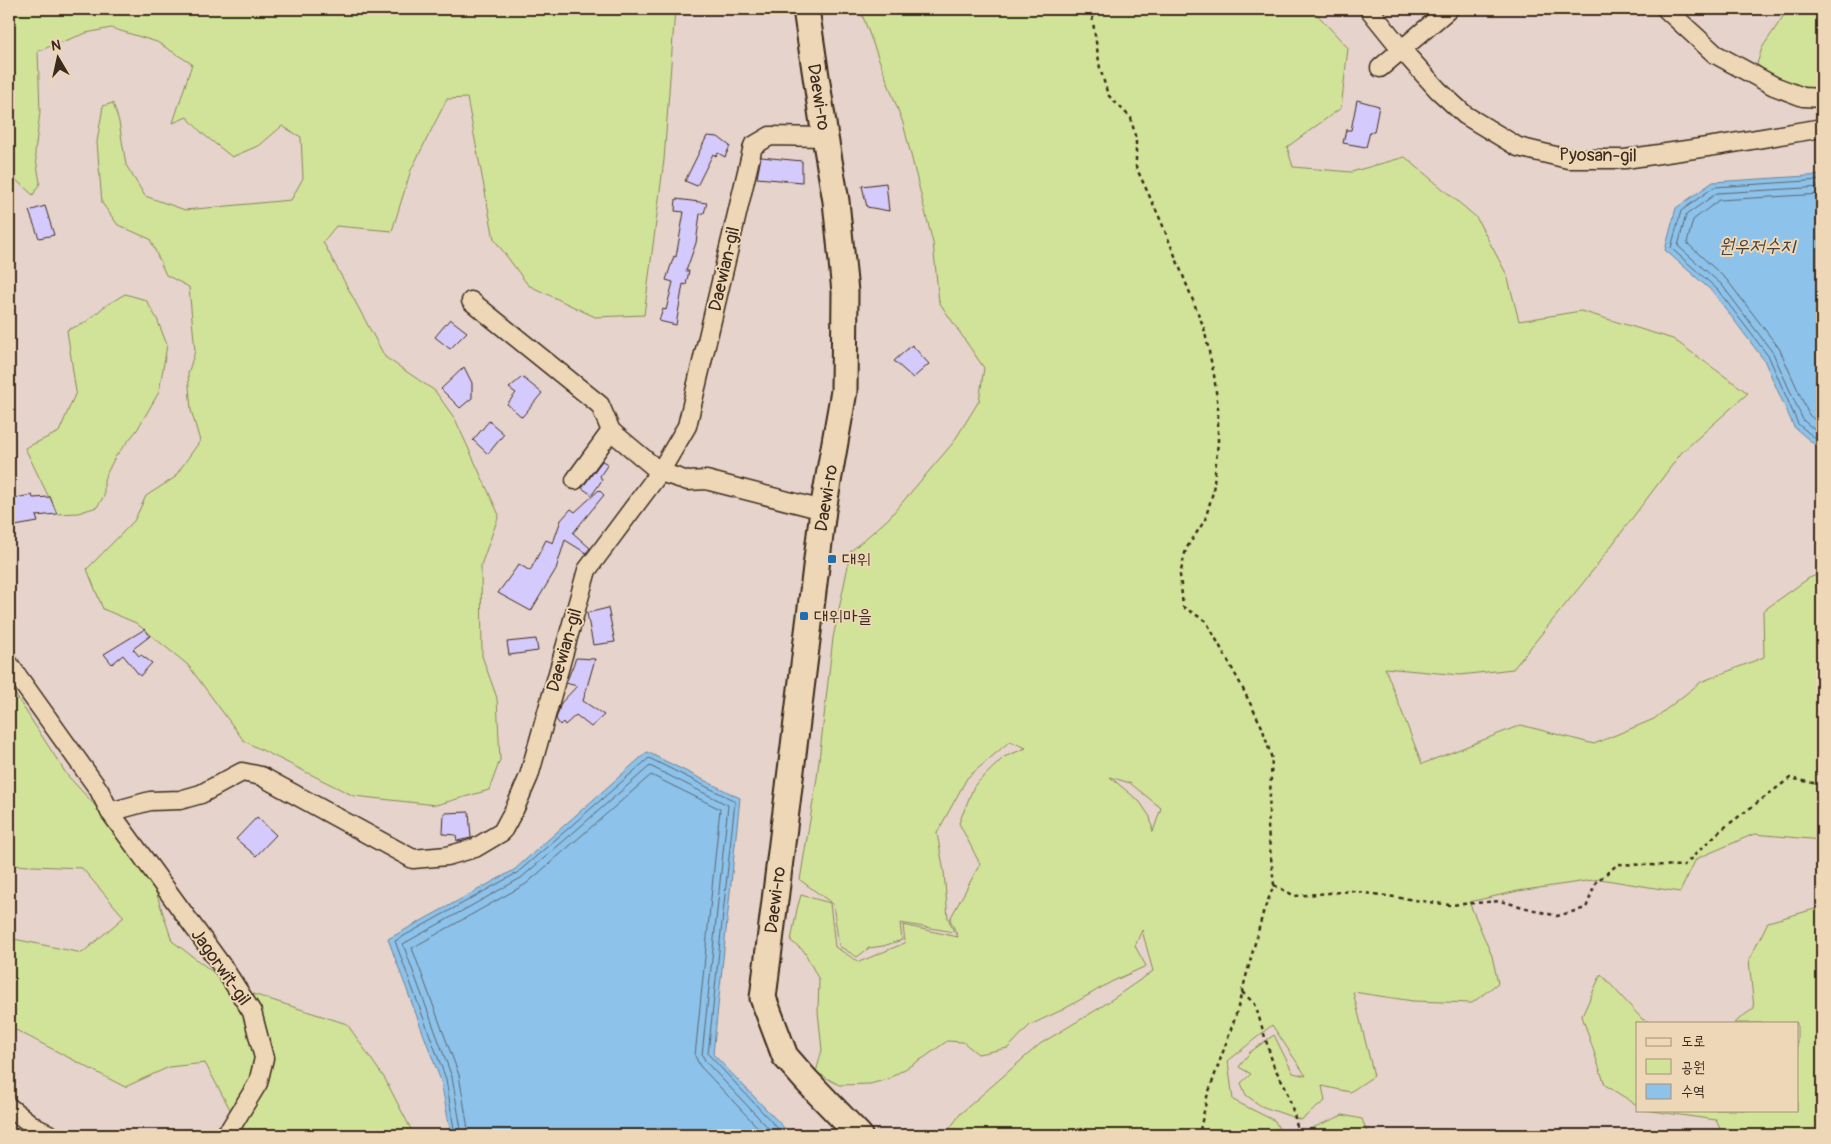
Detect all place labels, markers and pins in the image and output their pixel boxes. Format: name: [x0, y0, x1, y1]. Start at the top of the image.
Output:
place label: 대위: [842, 548, 871, 571]
marker: 대위: [826, 553, 838, 565]
place label: 대위마을: [814, 605, 872, 628]
marker: 대위마을: [798, 610, 810, 622]

